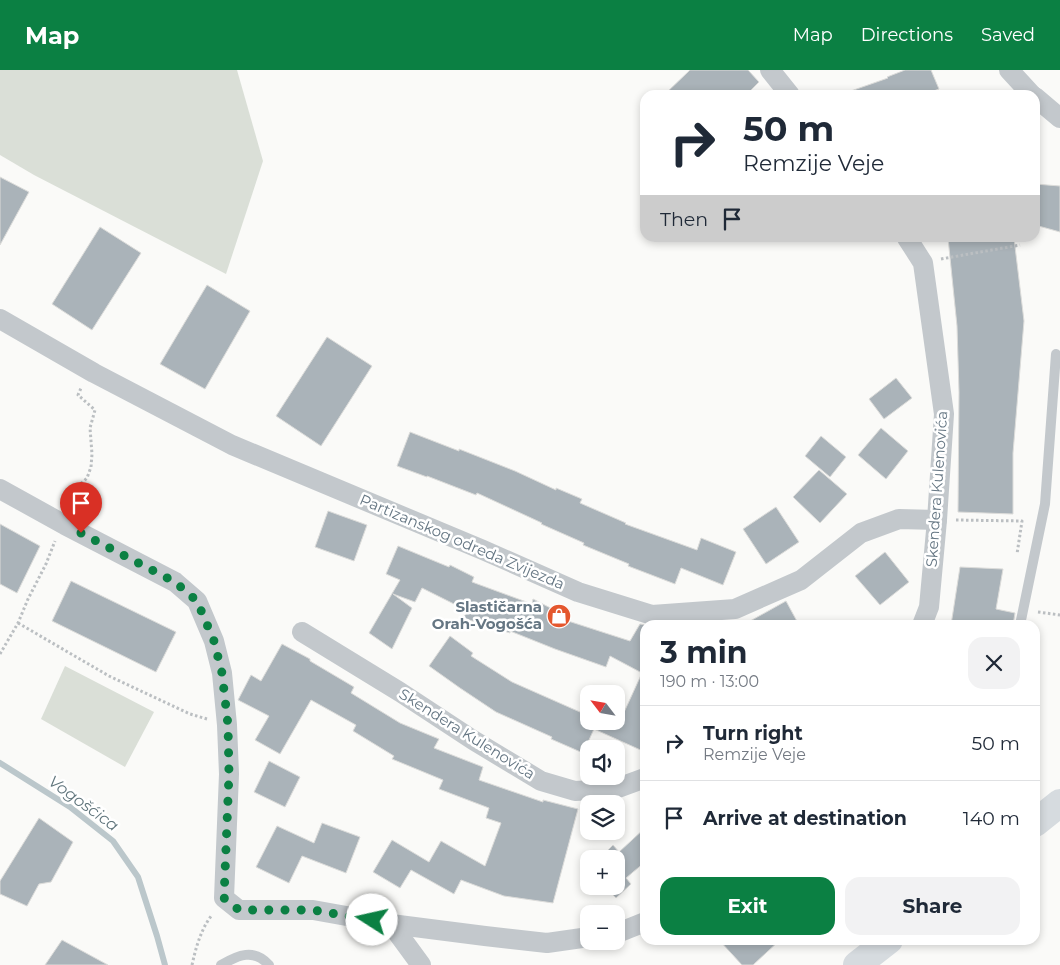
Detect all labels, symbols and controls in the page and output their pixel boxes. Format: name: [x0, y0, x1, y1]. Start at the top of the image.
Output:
text: Map: [25, 21, 79, 50]
text: Map: [793, 24, 833, 46]
text: Directions: [861, 24, 953, 46]
text: Saved: [981, 24, 1035, 46]
text: 50 m: [743, 107, 834, 150]
icon: right: [660, 110, 725, 175]
text: Remzije Veje: [743, 150, 884, 177]
icon: arrive: [718, 205, 746, 233]
text: Then: [660, 208, 708, 231]
street label: Skendera Kulenovića: [922, 410, 951, 568]
pin: [60, 482, 102, 533]
icon: arrive: [67, 489, 95, 517]
street label: Partizanskog odreda Zvijezda: [357, 490, 568, 593]
place label: Slastičarna Orah-Vogošća: [432, 597, 542, 633]
shop icon: Slastičarna Orah-Vogošća: [546, 603, 572, 629]
text: 3 min: [660, 634, 747, 671]
button: close: [968, 637, 1020, 689]
text: 190 m · 13:00: [660, 672, 759, 691]
street label: Skendera Kulenovića: [396, 684, 539, 783]
north arrow: [580, 685, 625, 730]
map controls: [580, 685, 625, 950]
text: Turn right: [703, 722, 803, 745]
icon: right: [660, 729, 688, 757]
text: 50 m: [972, 732, 1020, 755]
button: sound: [580, 740, 625, 785]
text: Remzije Veje: [703, 745, 806, 764]
water label: Vogošćica: [45, 772, 123, 835]
button: layers: [580, 795, 625, 840]
icon: arrive: [660, 804, 688, 832]
text: Arrive at destination: [703, 807, 907, 830]
text: 140 m: [963, 807, 1020, 830]
button: +: [580, 850, 625, 895]
button: Exit: [660, 877, 835, 935]
button: Share: [845, 877, 1020, 935]
position arrow: [345, 893, 397, 945]
button: −: [580, 905, 625, 950]

